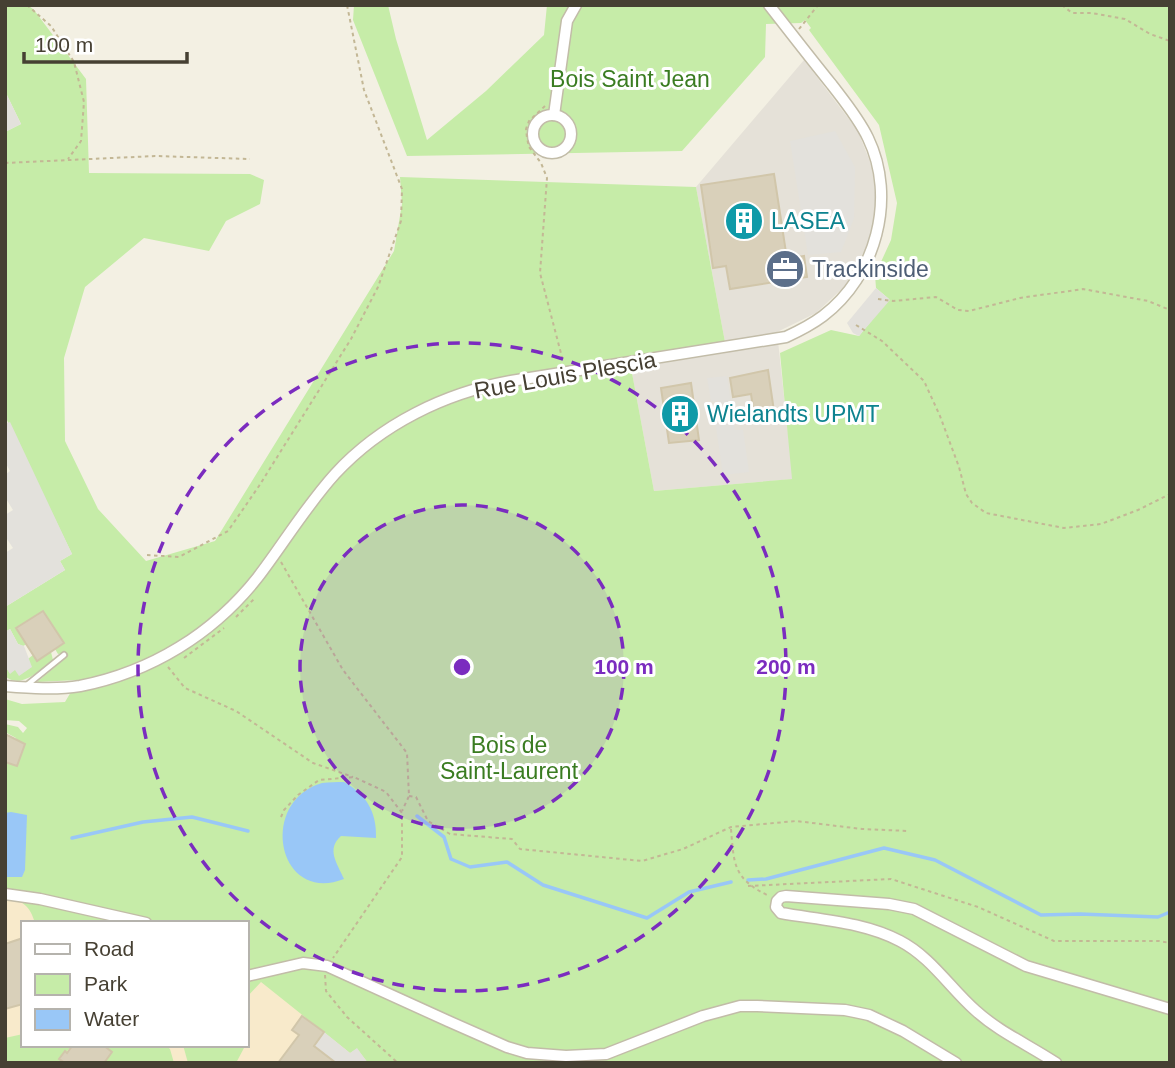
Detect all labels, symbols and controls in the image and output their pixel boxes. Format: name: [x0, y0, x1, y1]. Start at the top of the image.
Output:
scale bar: [24, 21, 187, 65]
text: 100 m: [35, 33, 93, 56]
park label: Bois Saint Jean: [550, 66, 710, 92]
building icon: LASEA: [723, 200, 765, 242]
place label: LASEA: [771, 208, 846, 234]
office icon: Trackinside: [764, 248, 806, 290]
place label: Trackinside: [812, 256, 929, 282]
street label: Rue Louis Plescia: [472, 346, 658, 404]
building icon: Wielandts UPMT: [659, 393, 701, 435]
place label: Wielandts UPMT: [707, 401, 880, 427]
centre of rings: [450, 655, 474, 679]
text: 100 m: [594, 655, 654, 678]
text: 200 m: [756, 655, 816, 678]
park label: Bois de Saint-Laurent: [440, 732, 579, 784]
legend: [21, 921, 248, 1047]
text: Road: [84, 937, 134, 960]
text: Park: [84, 972, 128, 995]
text: Water: [84, 1007, 139, 1030]

